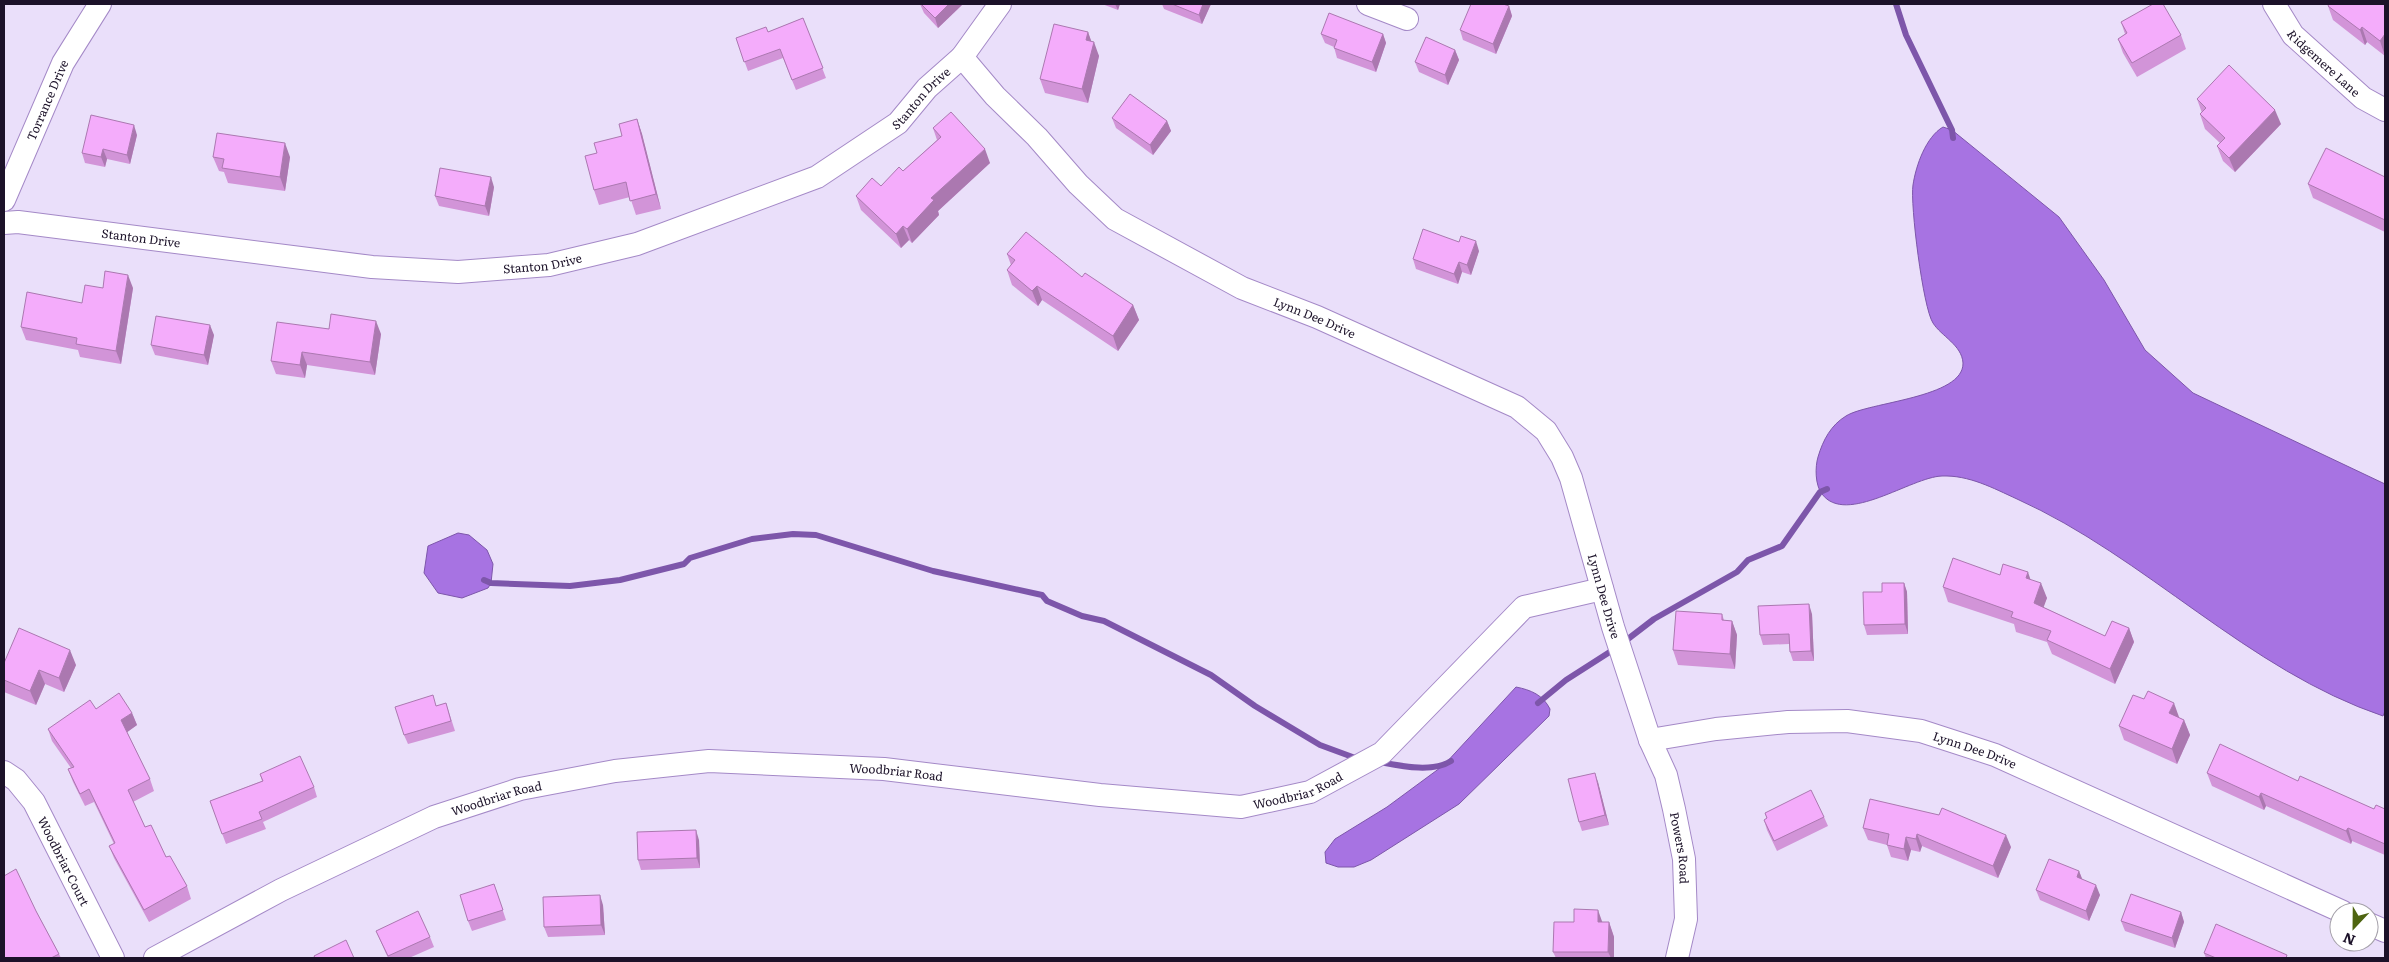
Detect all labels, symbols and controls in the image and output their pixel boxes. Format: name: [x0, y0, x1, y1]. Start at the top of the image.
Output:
street label: Ridgemere Lane: [2283, 26, 2364, 101]
street label: Torrance Drive: [22, 56, 72, 143]
street label: Stanton Drive: [888, 63, 954, 134]
street label: Stanton Drive: [100, 224, 181, 252]
street label: Stanton Drive: [502, 248, 584, 278]
street label: Lynn Dee Drive: [1271, 292, 1359, 342]
street label: Lynn Dee Drive: [1584, 551, 1625, 641]
street label: Lynn Dee Drive: [1931, 727, 2020, 773]
street label: Woodbriar Road: [849, 758, 945, 785]
street label: Woodbriar Road: [1251, 767, 1346, 813]
street label: Woodbriar Road: [449, 776, 544, 820]
street label: Powers Road: [1666, 810, 1694, 885]
street label: Woodbriar Court: [34, 813, 94, 909]
north arrow: [2329, 902, 2379, 952]
text: N: [2339, 928, 2358, 951]

